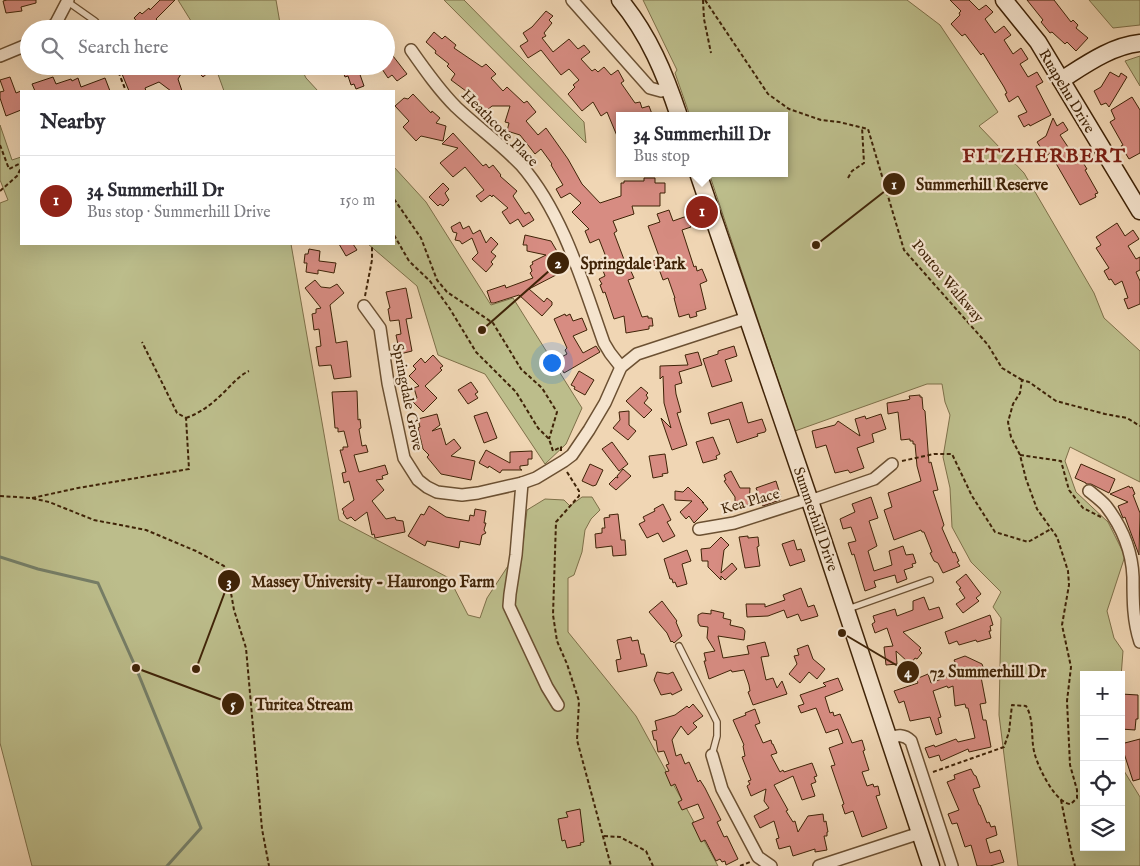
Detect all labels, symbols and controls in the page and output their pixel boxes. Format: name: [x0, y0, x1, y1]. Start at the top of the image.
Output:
search box: [20, 20, 395, 75]
icon: search: [38, 34, 66, 62]
text: Search here: [78, 36, 169, 60]
street label: Ruapehu Drive: [1034, 46, 1099, 137]
street label: Heathcote Place: [457, 86, 542, 171]
text: Nearby: [40, 109, 105, 136]
popup: [616, 112, 788, 177]
text: 34 Summerhill Dr: [633, 123, 771, 147]
district label: FITZHERBERT: [962, 144, 1126, 169]
text: Bus stop: [633, 147, 690, 167]
callout: Summerhill Reserve: [881, 168, 1058, 199]
text: 1: [891, 175, 897, 194]
text: Summerhill Reserve: [916, 176, 1049, 196]
text: 34 Summerhill Dr: [87, 179, 224, 203]
text: 1: [53, 191, 59, 211]
text: 150 m: [340, 191, 375, 211]
pin: 1: [686, 193, 718, 231]
text: Bus stop · Summerhill Drive: [87, 203, 271, 223]
street label: Poutoa Walkway: [907, 236, 988, 327]
callout: Springdale Park: [546, 247, 696, 278]
text: 2: [554, 254, 562, 273]
text: Springdale Park: [580, 255, 686, 275]
street label: Springdale Grove: [388, 342, 427, 452]
your location: [539, 350, 565, 376]
street label: Summerhill Drive: [789, 464, 842, 574]
street label: Kea Place: [719, 484, 782, 519]
callout: Massey University - Haurongo Farm: [217, 566, 505, 597]
text: 3: [226, 573, 232, 592]
text: Massey University - Haurongo Farm: [251, 573, 495, 593]
callout: 72 Summerhill Dr: [895, 656, 1057, 687]
text: 4: [904, 663, 912, 682]
text: 72 Summerhill Dr: [930, 663, 1046, 683]
map controls: [1080, 671, 1125, 851]
button: +: [1080, 671, 1125, 716]
callout: Turitea Stream: [220, 688, 363, 719]
text: 5: [230, 695, 236, 714]
text: Turitea Stream: [254, 696, 354, 716]
button: −: [1080, 716, 1125, 761]
button: locate: [1080, 761, 1125, 806]
button: layers: [1080, 806, 1125, 851]

